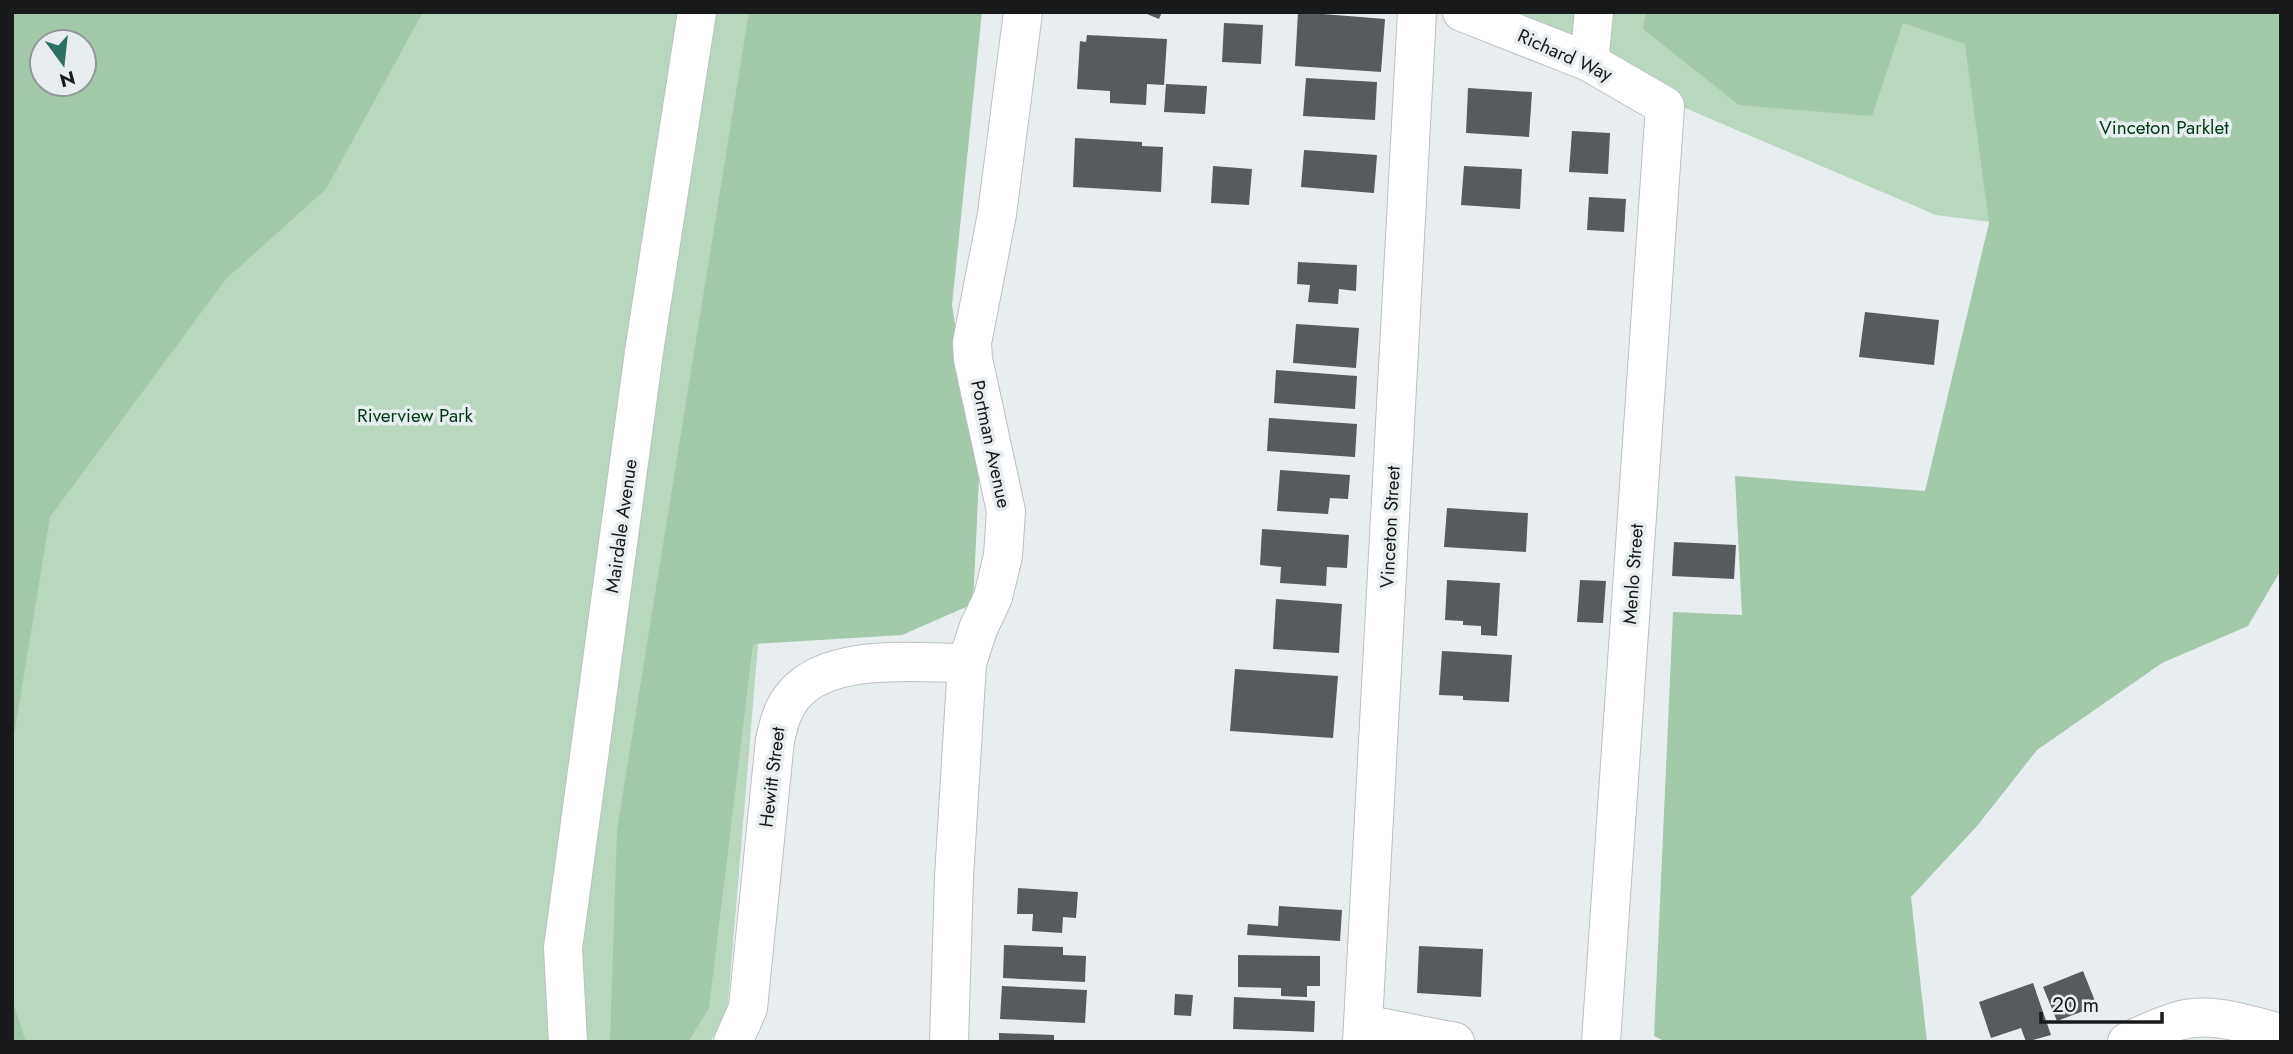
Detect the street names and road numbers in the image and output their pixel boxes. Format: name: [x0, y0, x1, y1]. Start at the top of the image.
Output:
street label: Richard Way: [1513, 22, 1617, 88]
street label: Portman Avenue: [964, 378, 1018, 511]
street label: Mairdale Avenue: [598, 457, 644, 595]
street label: Vinceton Street: [1373, 465, 1407, 589]
street label: Menlo Street: [1616, 522, 1650, 625]
street label: Hewitt Street: [752, 725, 792, 829]

